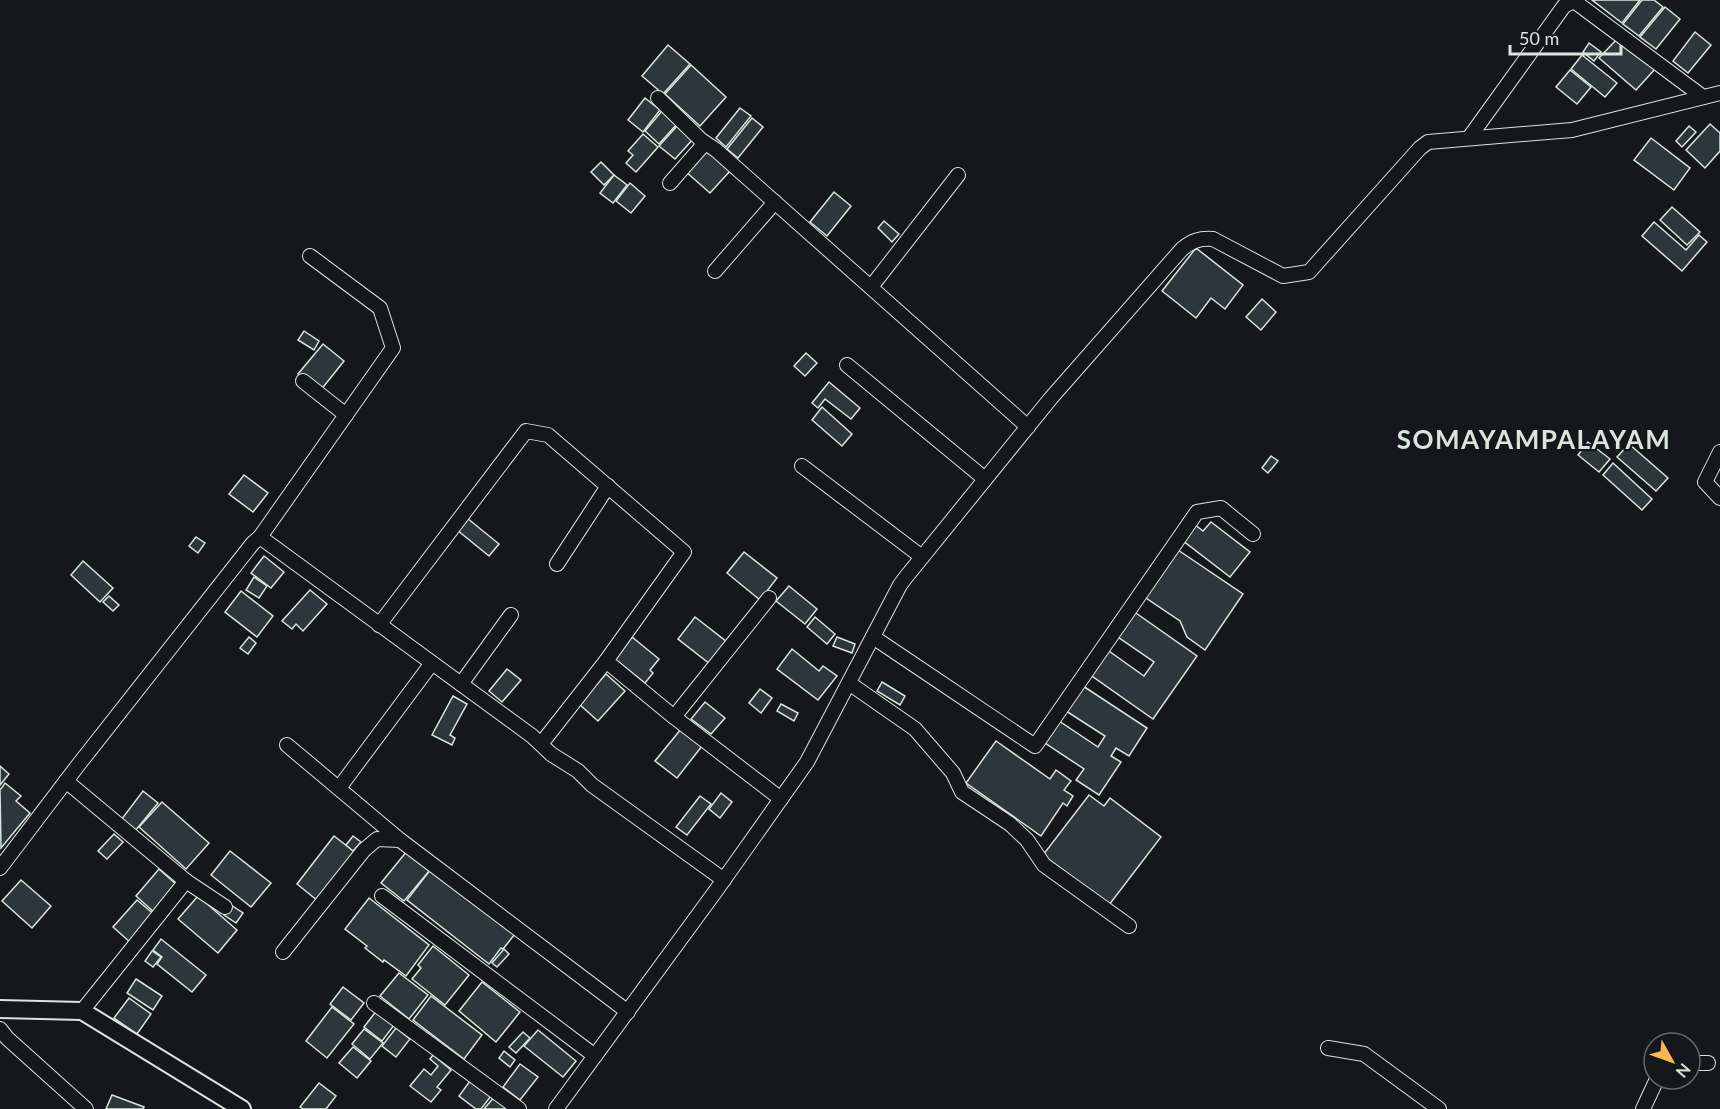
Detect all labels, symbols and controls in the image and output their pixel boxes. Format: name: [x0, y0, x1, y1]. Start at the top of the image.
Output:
scale bar: [1510, 18, 1621, 56]
text: 50 m: [1519, 27, 1559, 49]
district label: SOMAYAMPALAYAM: [1397, 423, 1671, 455]
north arrow: [1642, 1031, 1702, 1091]
text: N: [1673, 1060, 1695, 1082]

